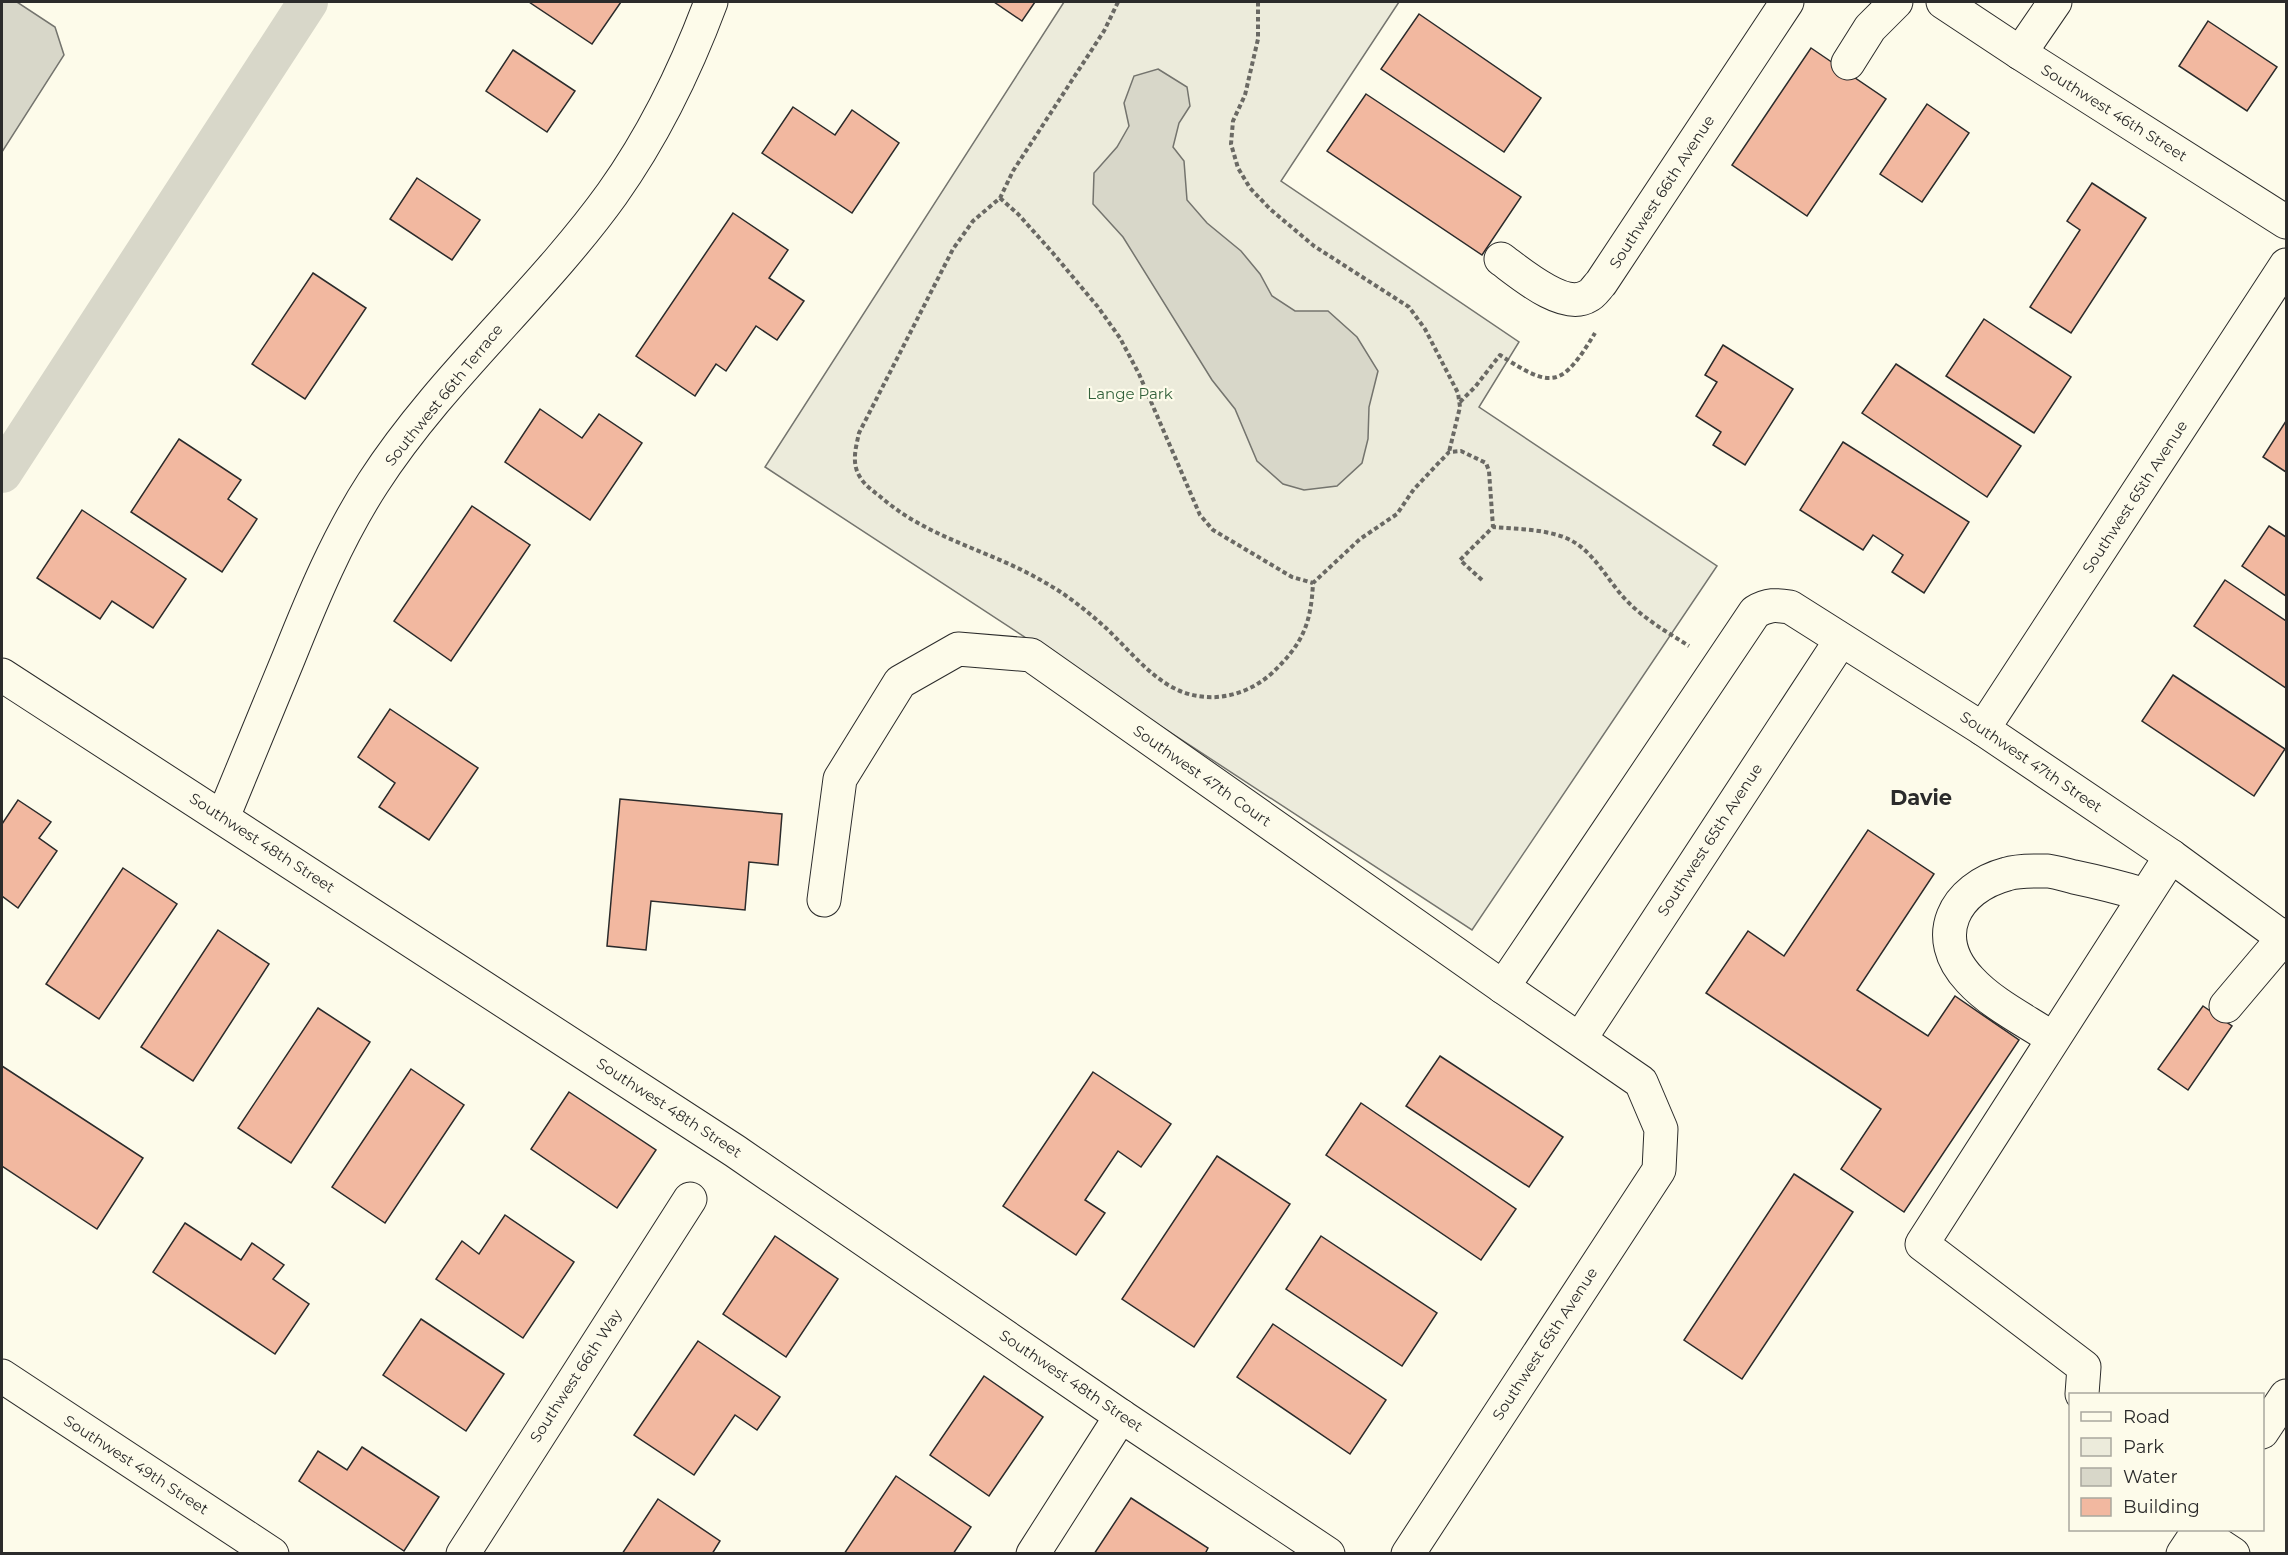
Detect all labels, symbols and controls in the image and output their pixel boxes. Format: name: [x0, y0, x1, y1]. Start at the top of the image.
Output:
street label: Southwest 46th Street: [2038, 60, 2191, 165]
street label: Southwest 66th Avenue: [1605, 111, 1718, 272]
street label: Southwest 66th Terrace: [381, 320, 507, 469]
park label: Lange Park: [1087, 384, 1173, 403]
street label: Southwest 65th Avenue: [2078, 417, 2191, 577]
street label: Southwest 47th Street: [1957, 707, 2106, 816]
street label: Southwest 47th Court: [1130, 721, 1275, 830]
street label: Southwest 65th Avenue: [1653, 760, 1766, 920]
district label: Davie: [1890, 785, 1952, 810]
street label: Southwest 48th Street: [186, 789, 338, 897]
street label: Southwest 48th Street: [593, 1054, 745, 1162]
street label: Southwest 65th Avenue: [1488, 1264, 1601, 1424]
street label: Southwest 66th Way: [525, 1305, 626, 1446]
street label: Southwest 48th Street: [996, 1325, 1147, 1436]
legend: [2069, 1393, 2264, 1531]
text: Road: [2123, 1406, 2170, 1428]
street label: Southwest 49th Street: [60, 1411, 212, 1519]
text: Park: [2123, 1436, 2164, 1458]
text: Water: [2123, 1466, 2178, 1488]
text: Building: [2123, 1496, 2200, 1518]

